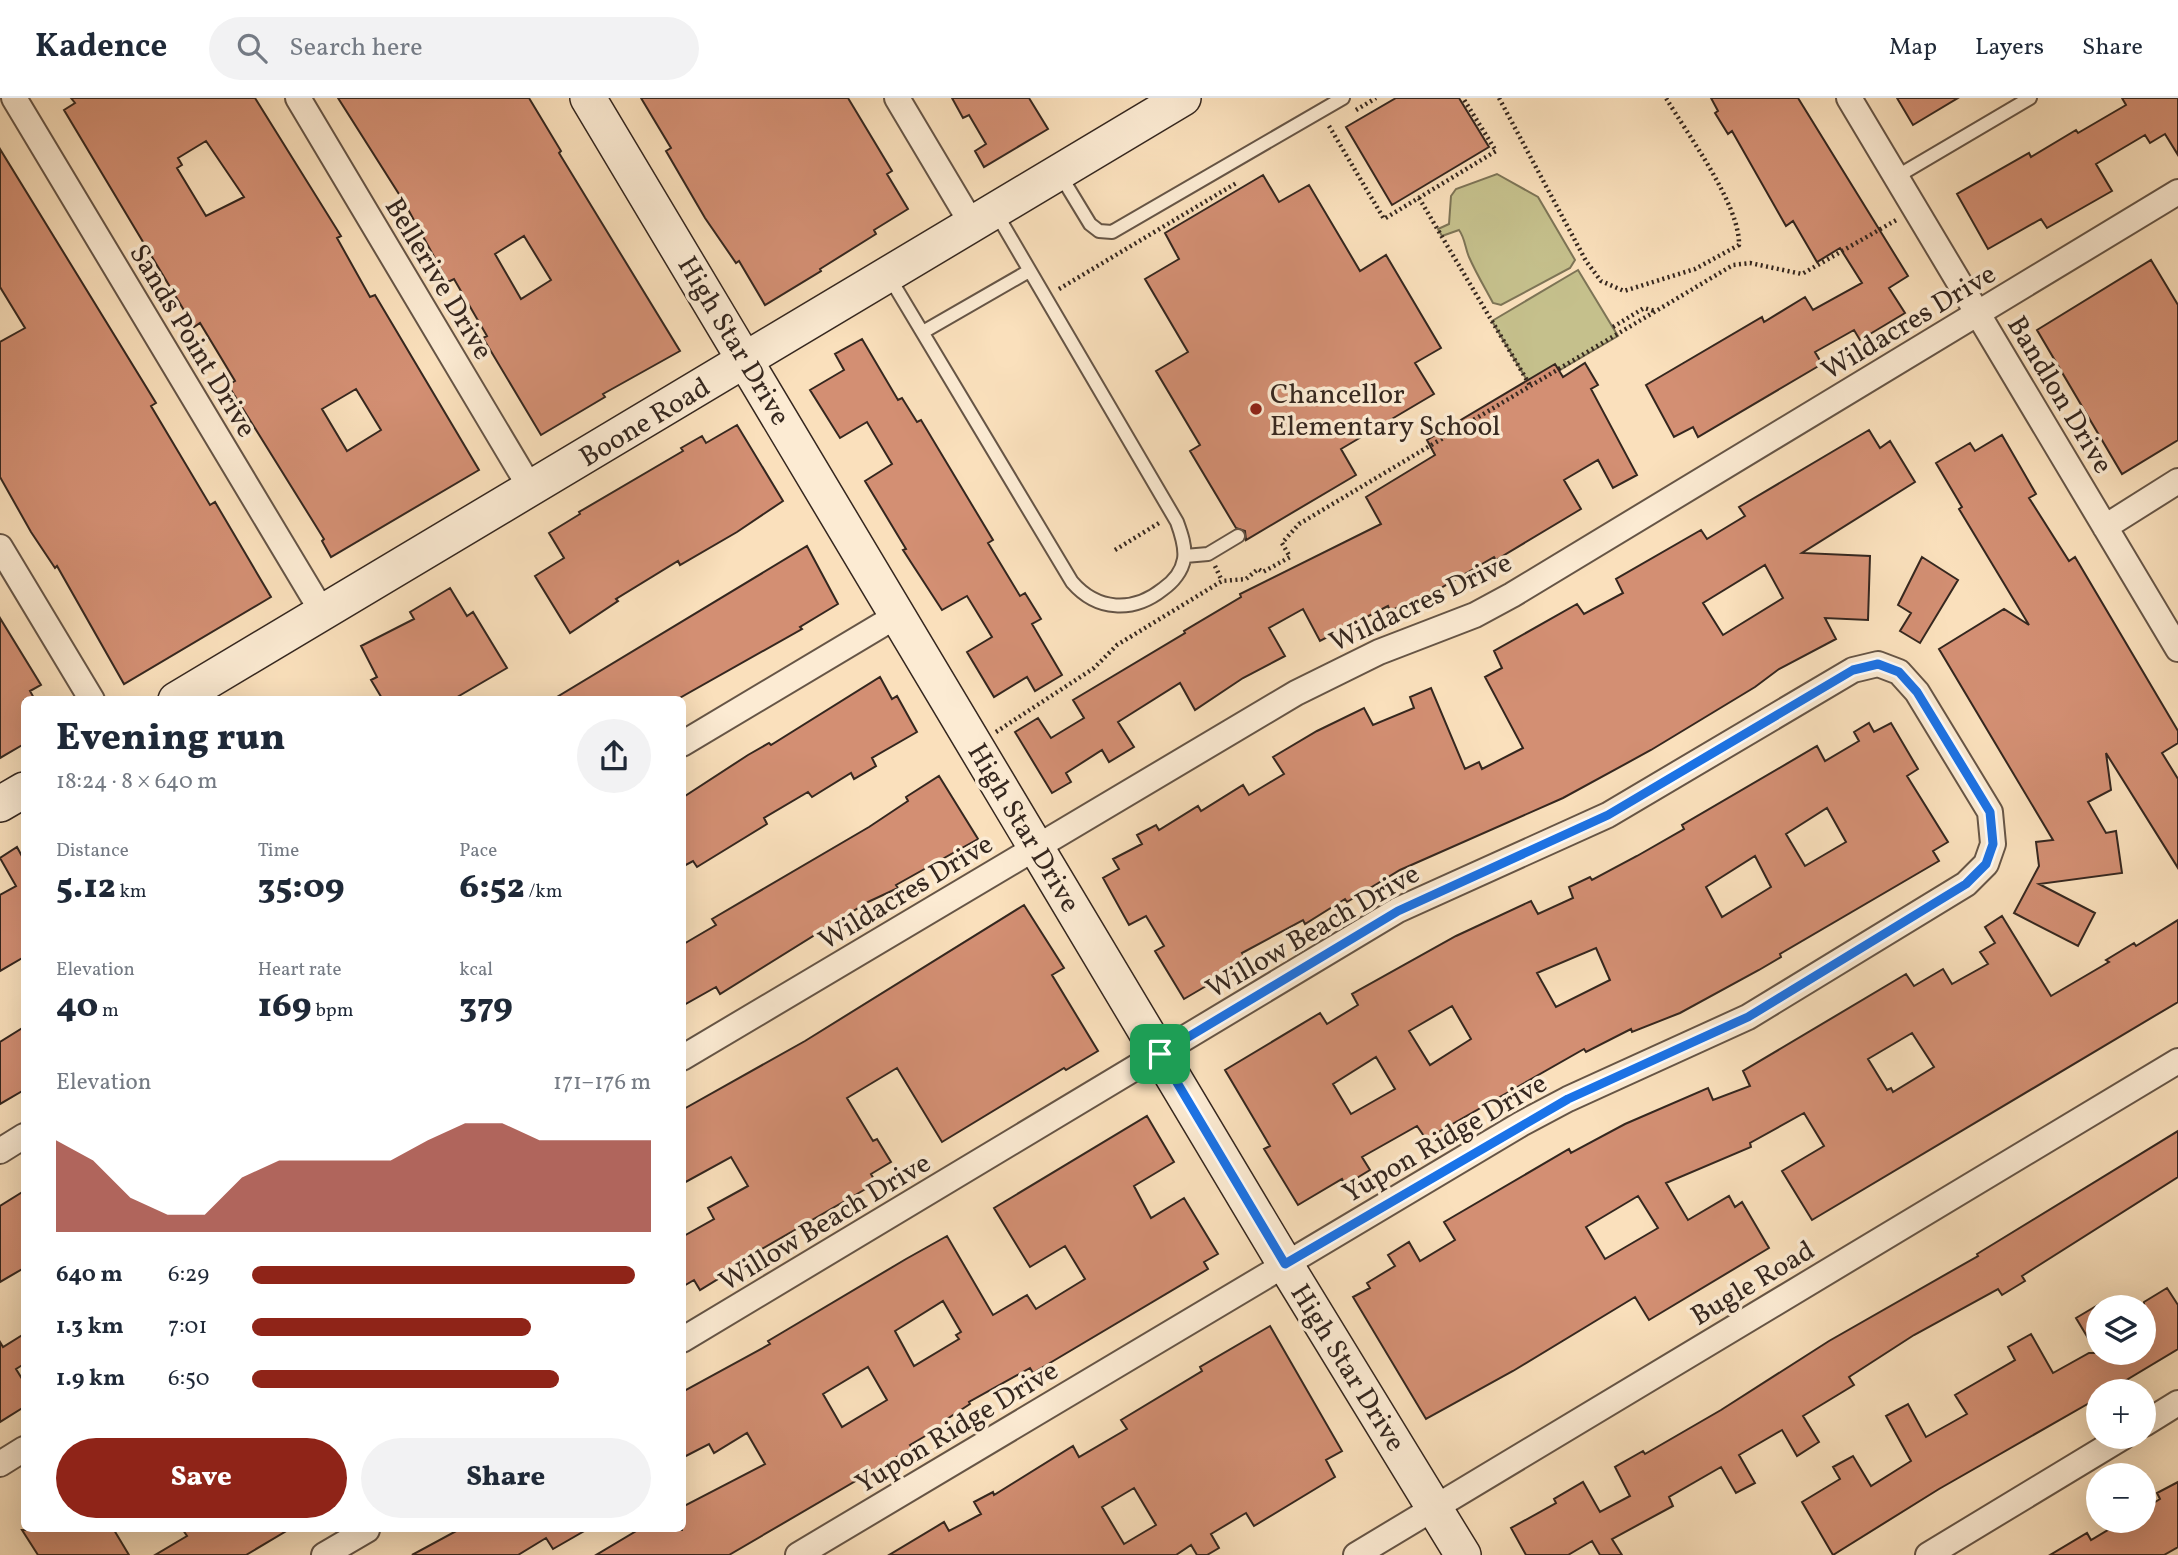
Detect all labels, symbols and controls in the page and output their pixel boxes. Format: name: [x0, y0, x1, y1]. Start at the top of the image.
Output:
search box: [209, 17, 699, 80]
text: Kadence: [35, 25, 167, 71]
icon: search: [233, 29, 271, 67]
text: Search here: [289, 30, 423, 66]
text: Map: [1889, 31, 1937, 65]
text: Layers: [1975, 31, 2044, 65]
text: Share: [2082, 31, 2143, 65]
street label: Bellerive Drive: [374, 191, 502, 368]
street label: Sands Point Drive: [119, 237, 265, 445]
street label: High Star Drive: [667, 249, 799, 433]
street label: Wildacres Drive: [1815, 256, 2004, 391]
street label: Bandlon Drive: [1996, 309, 2121, 482]
street label: Boone Road: [573, 369, 718, 477]
place label: Chancellor Elementary School: [1270, 376, 1501, 447]
marker: Chancellor Elementary School: [1248, 401, 1264, 417]
street label: Wildacres Drive: [1323, 544, 1519, 663]
text: Evening run: [56, 713, 286, 766]
button: share: [577, 719, 651, 793]
street label: High Star Drive: [957, 736, 1089, 920]
text: 18:24 · 8 × 640 m: [56, 766, 218, 798]
street label: Wildacres Drive: [812, 826, 1001, 961]
text: Distance: [56, 838, 129, 864]
text: Time: [258, 838, 299, 864]
text: Pace: [459, 838, 497, 864]
street label: Willow Beach Drive: [1199, 855, 1427, 1009]
text: 5.12: [56, 864, 116, 912]
text: 35:09: [258, 864, 345, 912]
text: 6:52: [459, 864, 525, 912]
text: km: [116, 879, 147, 905]
text: /km: [525, 879, 562, 905]
text: Elevation: [56, 957, 135, 983]
text: Heart rate: [258, 957, 342, 983]
text: kcal: [459, 957, 493, 983]
text: 40: [56, 983, 98, 1031]
text: 169: [258, 983, 312, 1031]
text: 379: [459, 983, 513, 1031]
text: m: [98, 998, 119, 1024]
text: bpm: [312, 998, 354, 1024]
pin: [1130, 1024, 1190, 1084]
icon: arrive: [1141, 1035, 1179, 1073]
street label: Yupon Ridge Drive: [1336, 1065, 1555, 1214]
text: Elevation: [56, 1067, 152, 1099]
text: 171–176 m: [553, 1067, 651, 1099]
street label: Willow Beach Drive: [712, 1144, 938, 1302]
street label: Bugle Road: [1684, 1232, 1822, 1336]
text: 640 m: [56, 1259, 123, 1291]
text: 6:29: [168, 1259, 209, 1291]
street label: High Star Drive: [1280, 1277, 1414, 1460]
map controls: [2086, 1295, 2156, 1533]
button: layers: [2086, 1295, 2156, 1365]
text: 1.3 km: [56, 1311, 124, 1343]
text: 7:01: [168, 1311, 207, 1343]
street label: Yupon Ridge Drive: [849, 1352, 1066, 1504]
text: 1.9 km: [56, 1363, 125, 1395]
text: 6:50: [168, 1363, 210, 1395]
button: +: [2086, 1379, 2156, 1449]
button: Save: [56, 1438, 347, 1518]
button: Share: [361, 1438, 651, 1518]
button: −: [2086, 1463, 2156, 1533]

